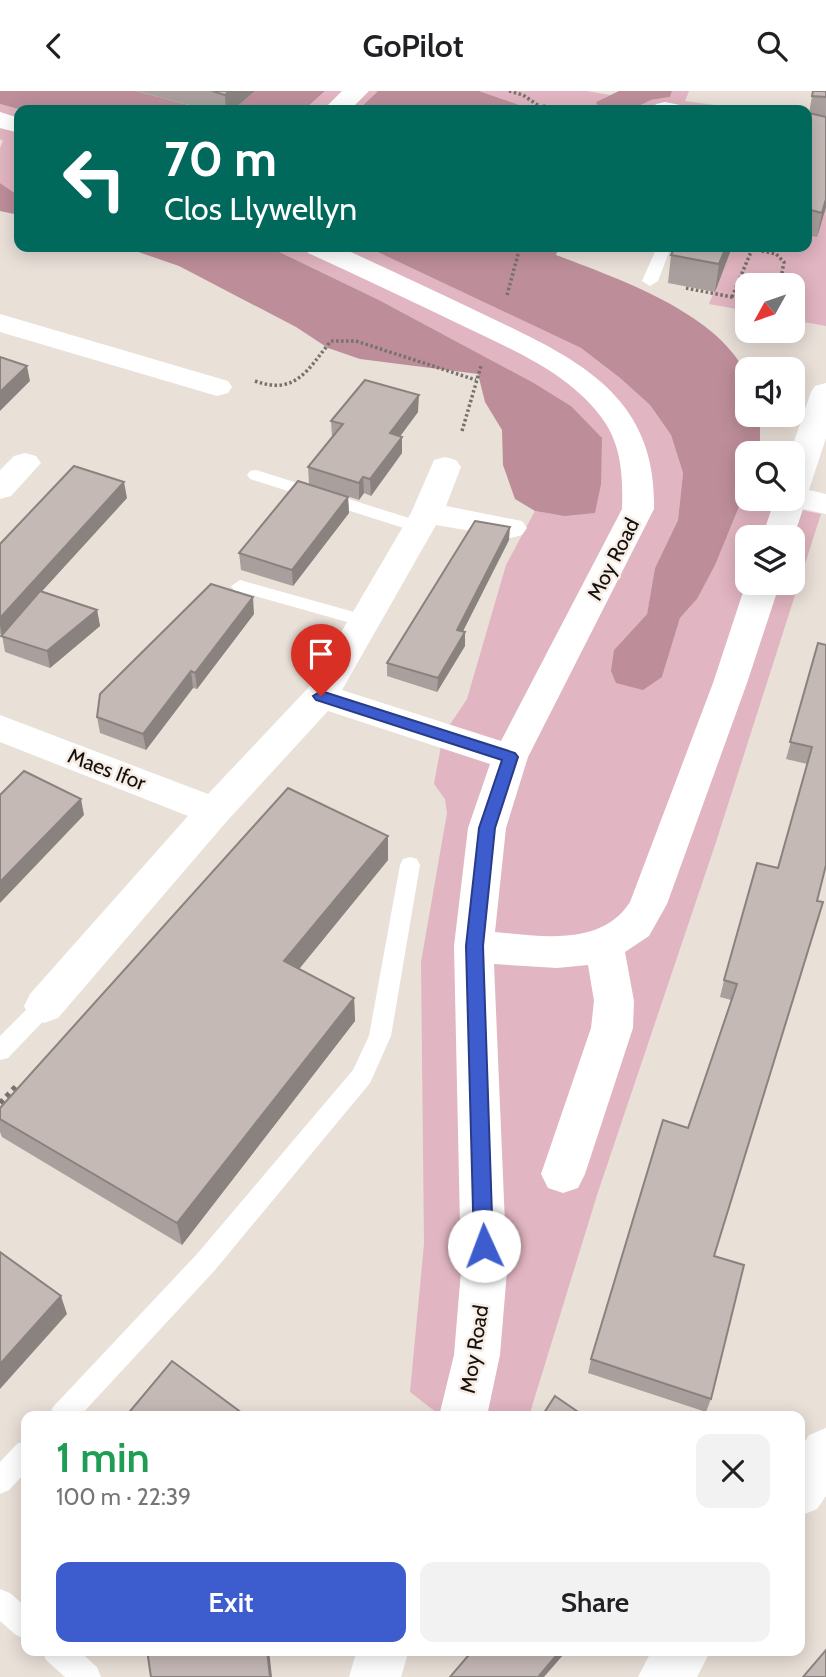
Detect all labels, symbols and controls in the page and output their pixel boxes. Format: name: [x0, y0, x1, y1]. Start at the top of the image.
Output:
text: GoPilot: [362, 26, 464, 65]
icon: back: [35, 27, 73, 65]
icon: search: [753, 27, 791, 65]
text: 70 m: [164, 129, 277, 188]
icon: left: [49, 133, 140, 224]
text: Clos Llywellyn: [164, 189, 357, 228]
north arrow: [735, 273, 805, 343]
map controls: [735, 273, 805, 595]
button: sound: [735, 357, 805, 427]
button: search: [735, 441, 805, 511]
street label: Moy Road: [582, 514, 644, 604]
button: layers: [735, 525, 805, 595]
pin: [291, 624, 351, 696]
icon: arrive: [302, 635, 340, 673]
street label: Maes Ifor: [65, 743, 150, 795]
position arrow: [447, 1209, 521, 1283]
street label: Moy Road: [455, 1303, 493, 1395]
text: 1 min: [56, 1431, 150, 1483]
button: close: [696, 1434, 770, 1508]
text: 100 m · 22:39: [56, 1483, 191, 1511]
button: Exit: [56, 1562, 406, 1642]
button: Share: [420, 1562, 770, 1642]

